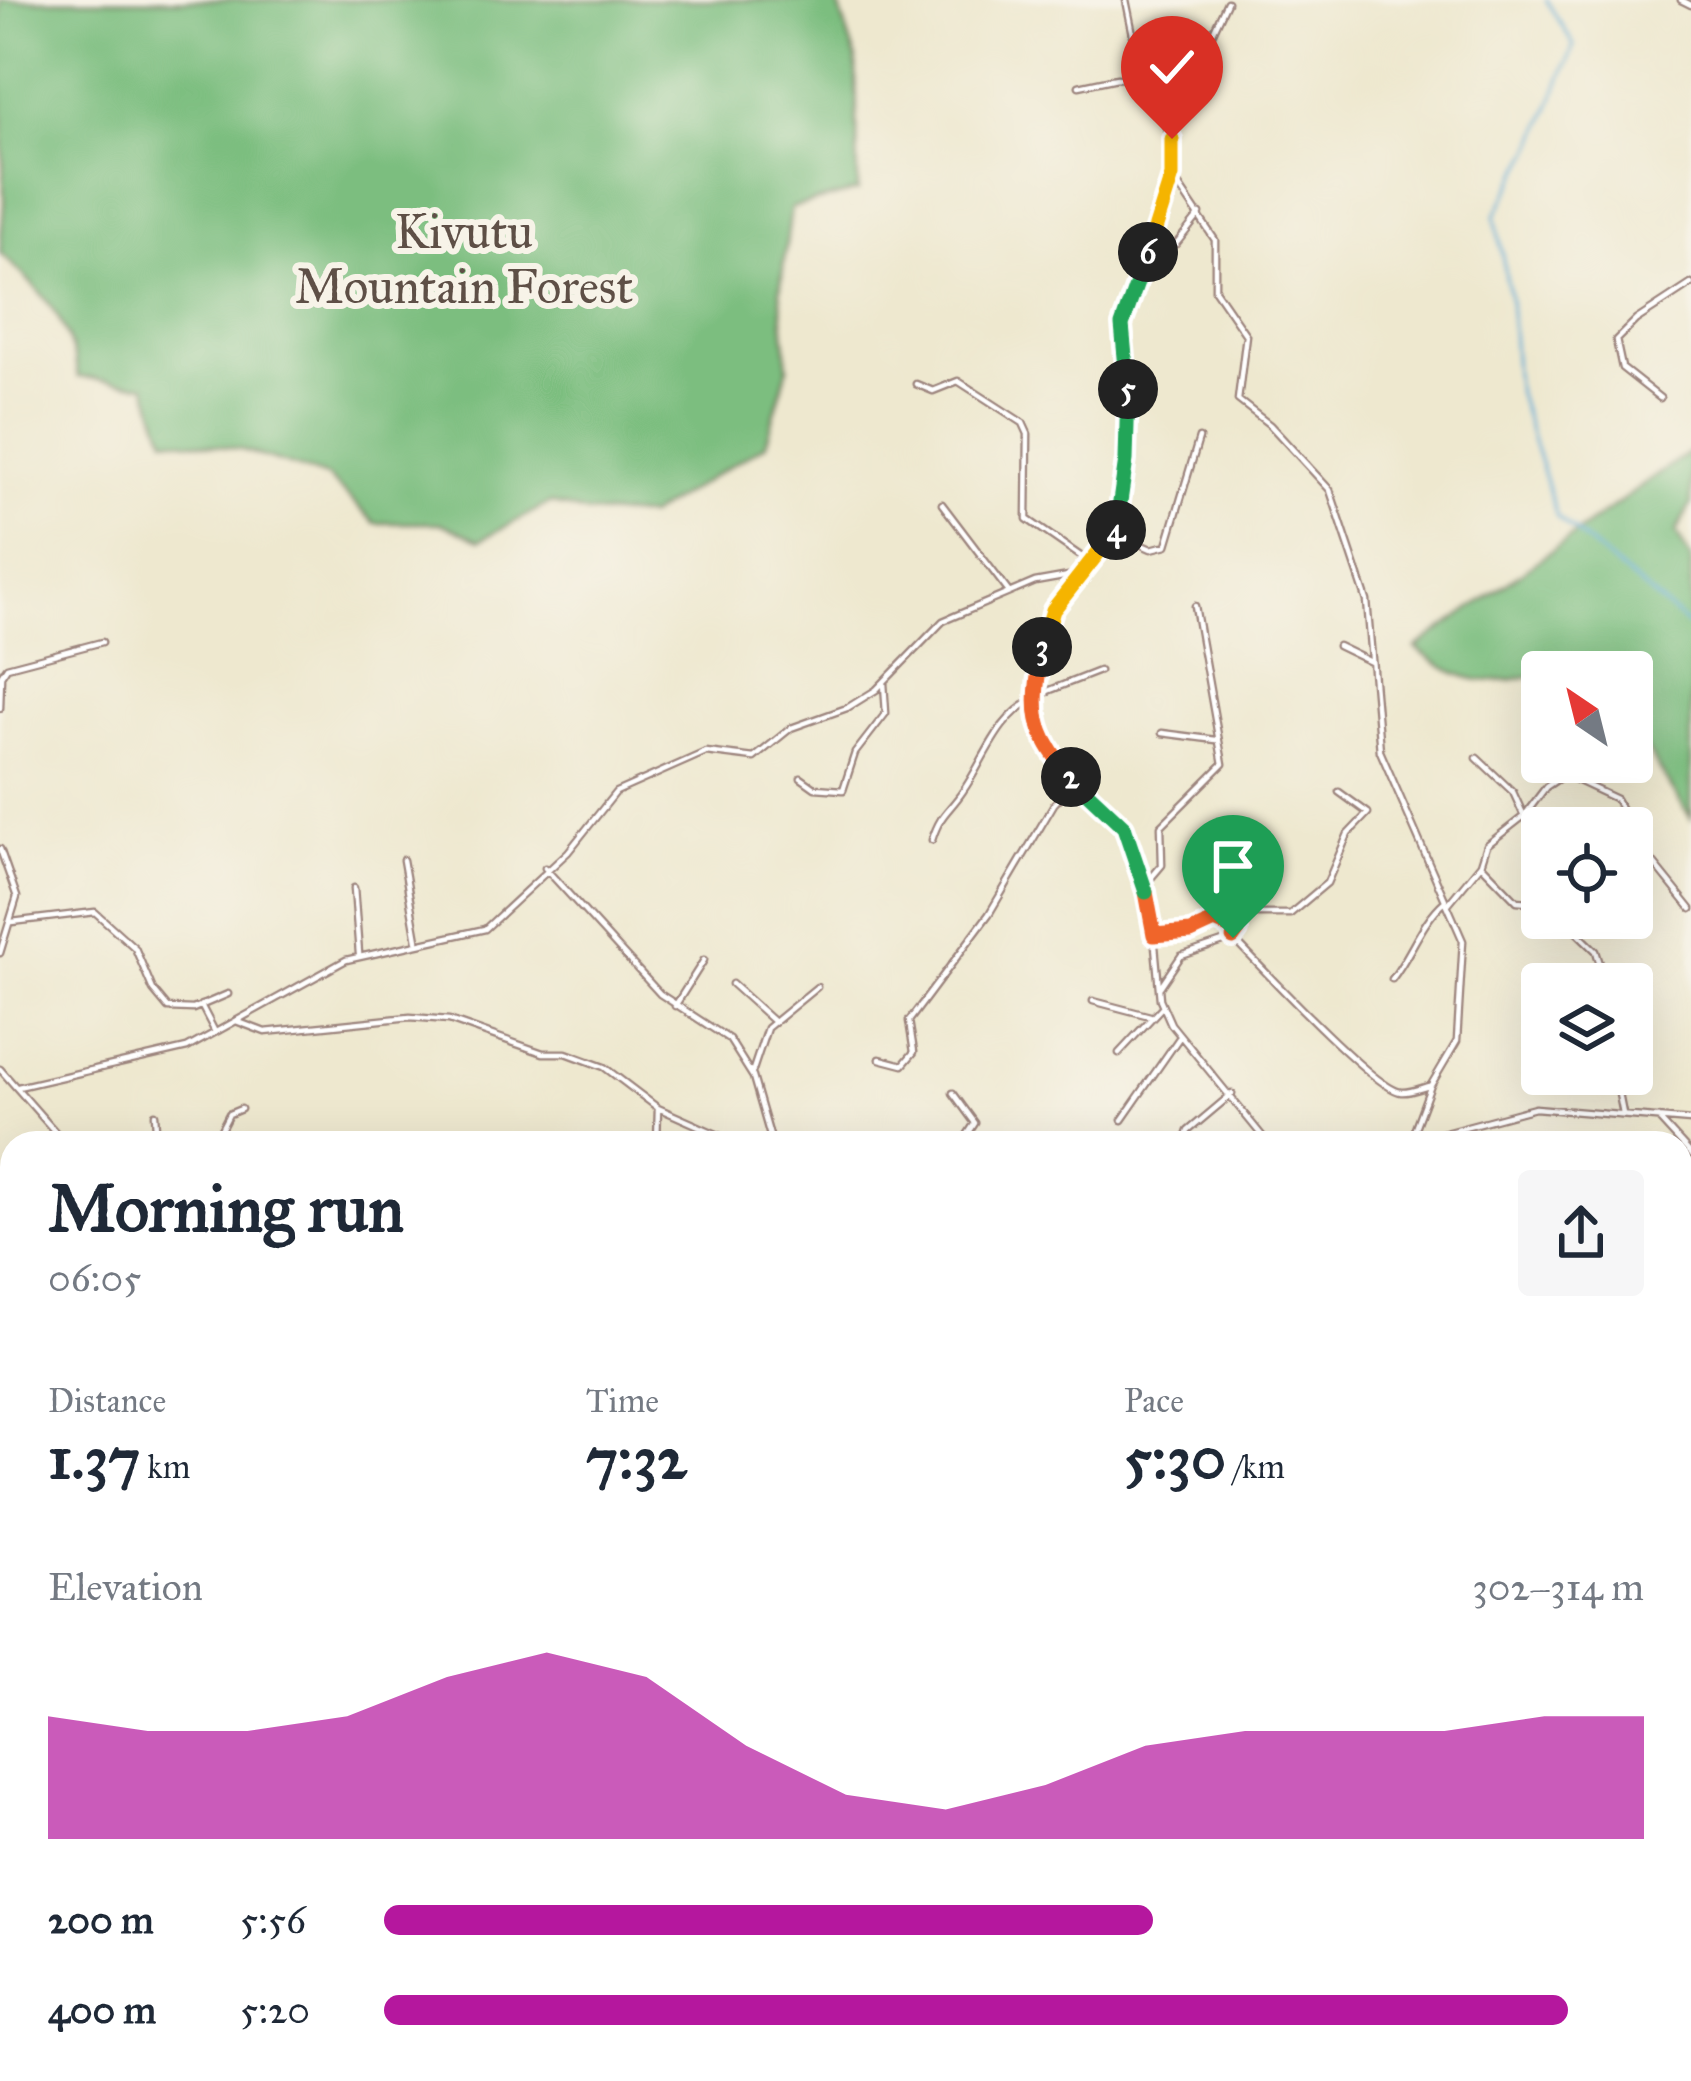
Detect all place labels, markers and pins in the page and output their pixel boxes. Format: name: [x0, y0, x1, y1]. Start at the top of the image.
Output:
pin: [1121, 16, 1223, 139]
pin: 6: [1118, 222, 1178, 282]
pin: 5: [1098, 359, 1158, 419]
pin: 4: [1086, 500, 1146, 560]
pin: 3: [1012, 617, 1072, 677]
pin: 2: [1041, 747, 1101, 807]
pin: [1182, 815, 1284, 938]

